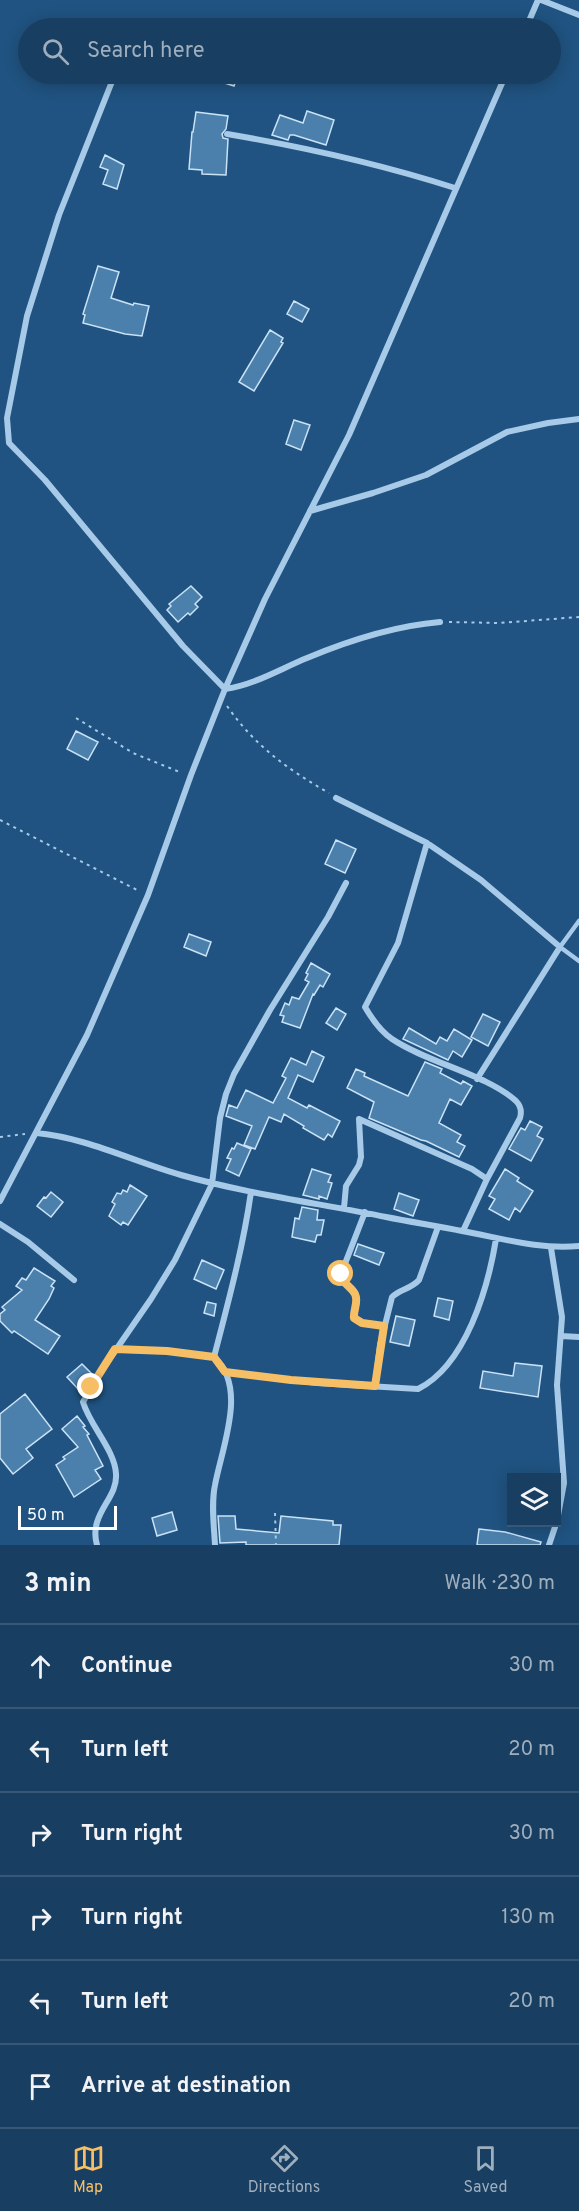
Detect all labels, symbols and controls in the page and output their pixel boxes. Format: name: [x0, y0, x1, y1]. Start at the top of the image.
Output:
search box: [18, 18, 561, 84]
icon: search: [39, 35, 72, 68]
text: Search here: [87, 38, 205, 65]
route start: [327, 1260, 353, 1286]
route end: [77, 1373, 103, 1399]
map controls: [507, 1473, 561, 1527]
button: layers: [507, 1473, 561, 1527]
scale bar: [18, 1503, 117, 1530]
text: 50 m: [27, 1506, 65, 1526]
text: 3 min: [24, 1568, 92, 1601]
text: Walk · 230 m: [444, 1571, 555, 1597]
icon: ahead: [24, 1650, 57, 1683]
text: Continue: [81, 1653, 172, 1680]
text: 30 m: [509, 1653, 555, 1679]
icon: left: [24, 1734, 57, 1767]
text: Turn left: [81, 1737, 169, 1764]
text: 20 m: [508, 1737, 555, 1763]
icon: right: [24, 1818, 57, 1851]
text: Turn right: [81, 1821, 183, 1848]
text: 30 m: [509, 1821, 555, 1847]
icon: right: [24, 1902, 57, 1935]
text: Turn right: [81, 1905, 183, 1932]
text: 130 m: [501, 1905, 555, 1931]
icon: left: [24, 1986, 57, 2019]
text: Turn left: [81, 1989, 169, 2016]
text: 20 m: [508, 1989, 555, 2015]
icon: arrive: [24, 2070, 57, 2103]
text: Arrive at destination: [81, 2073, 291, 2100]
tab: Map: [72, 2142, 105, 2198]
tab: Directions: [248, 2142, 320, 2198]
tab: Saved: [463, 2142, 507, 2198]

